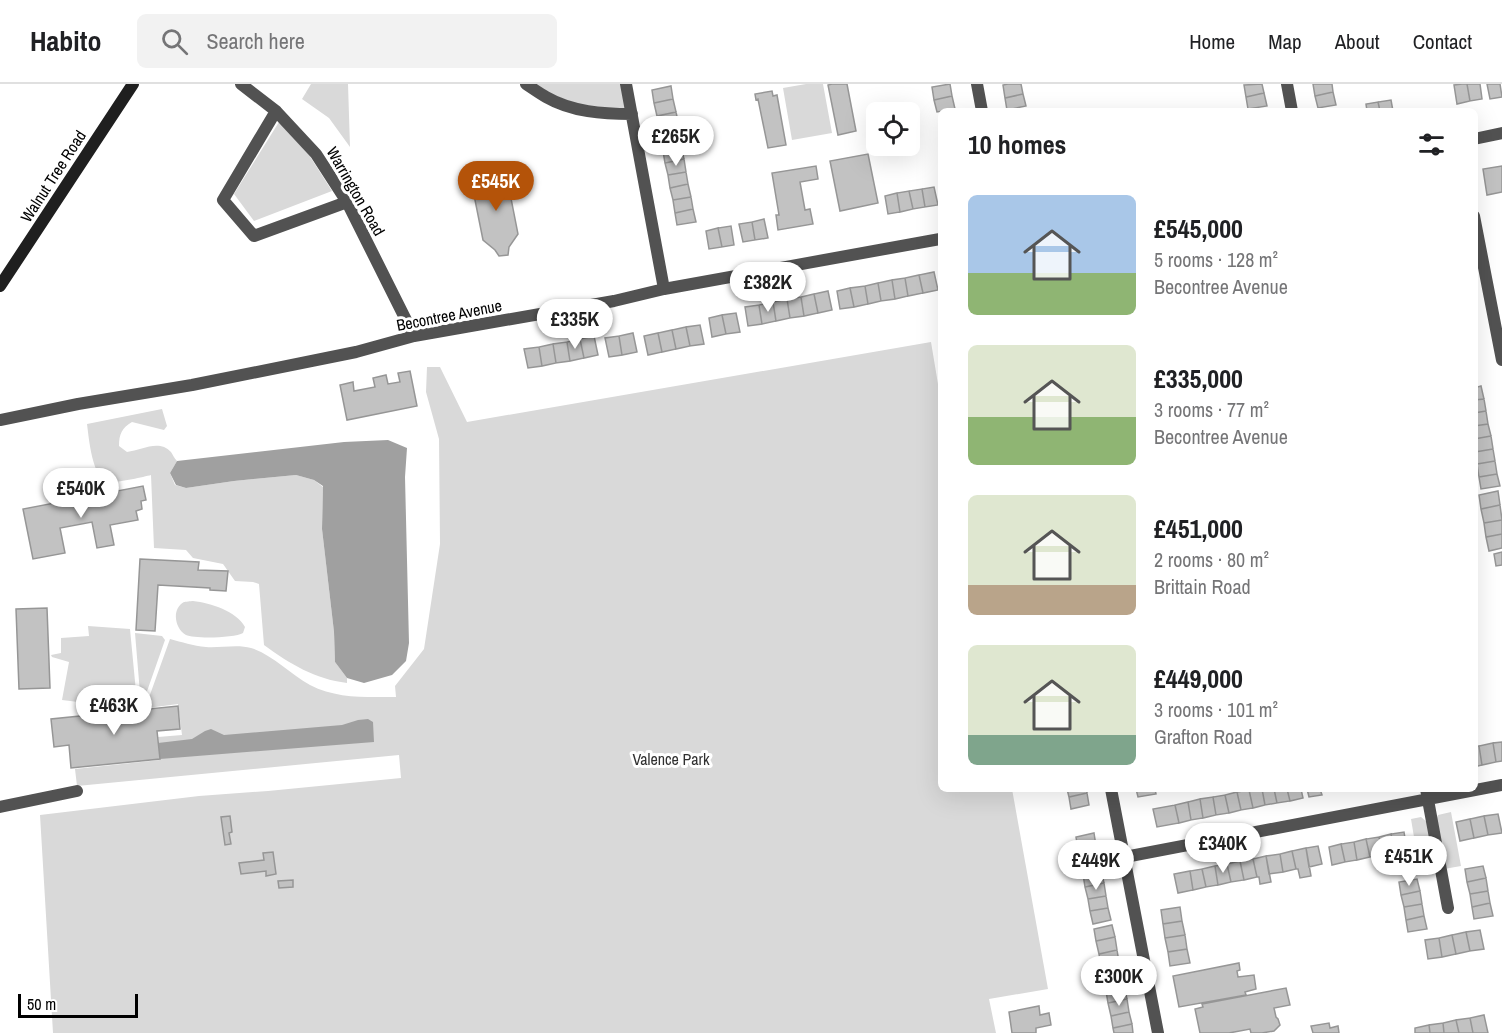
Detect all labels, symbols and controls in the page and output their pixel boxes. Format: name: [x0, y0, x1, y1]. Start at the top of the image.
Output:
search box: [137, 14, 557, 68]
text: Habito: [30, 22, 101, 60]
icon: search: [158, 25, 191, 58]
text: Search here: [206, 26, 305, 56]
text: Home: [1189, 27, 1235, 56]
text: Map: [1268, 27, 1302, 56]
text: About: [1335, 27, 1380, 56]
text: Contact: [1413, 27, 1472, 56]
map controls: [866, 102, 920, 156]
button: locate: [866, 102, 920, 156]
pin: £265K: [634, 116, 718, 167]
text: £265K: [652, 122, 700, 149]
street label: Walnut Tree Road: [15, 126, 91, 226]
text: 10 homes: [968, 127, 1066, 162]
icon: filters: [1415, 128, 1448, 161]
street label: Warrington Road: [322, 142, 390, 240]
pin: £545K: [454, 161, 538, 212]
text: £545K: [472, 167, 520, 194]
text: £545,000: [1154, 211, 1243, 246]
icon: home: [1016, 219, 1088, 291]
text: 5 rooms · 128 m²: [1154, 246, 1278, 273]
pin: £382K: [726, 262, 810, 313]
text: £382K: [744, 268, 792, 295]
text: Becontree Avenue: [1154, 273, 1288, 300]
street label: Becontree Avenue: [394, 294, 504, 336]
pin: £335K: [533, 299, 617, 350]
text: £335K: [551, 305, 599, 332]
text: £335,000: [1154, 361, 1243, 396]
icon: home: [1016, 369, 1088, 441]
text: 3 rooms · 77 m²: [1154, 396, 1269, 423]
text: Becontree Avenue: [1154, 423, 1288, 450]
pin: £540K: [39, 468, 123, 519]
text: £540K: [57, 474, 105, 501]
text: £451,000: [1154, 511, 1243, 546]
icon: home: [1016, 519, 1088, 591]
text: 2 rooms · 80 m²: [1154, 546, 1269, 573]
text: Brittain Road: [1154, 573, 1251, 600]
text: £449,000: [1154, 661, 1243, 696]
icon: home: [1016, 669, 1088, 741]
pin: £463K: [72, 685, 156, 736]
text: £463K: [90, 691, 138, 718]
text: 3 rooms · 101 m²: [1154, 696, 1278, 723]
text: Grafton Road: [1154, 723, 1252, 750]
park label: Valence Park: [632, 748, 710, 770]
pin: £340K: [1181, 823, 1265, 874]
text: £340K: [1199, 829, 1247, 856]
pin: £451K: [1367, 836, 1451, 887]
pin: £449K: [1054, 840, 1138, 891]
text: £451K: [1385, 842, 1433, 869]
text: £449K: [1072, 846, 1120, 873]
pin: £300K: [1077, 956, 1161, 1007]
text: £300K: [1095, 962, 1143, 989]
scale bar: [18, 991, 138, 1018]
text: 50 m: [27, 993, 56, 1015]

